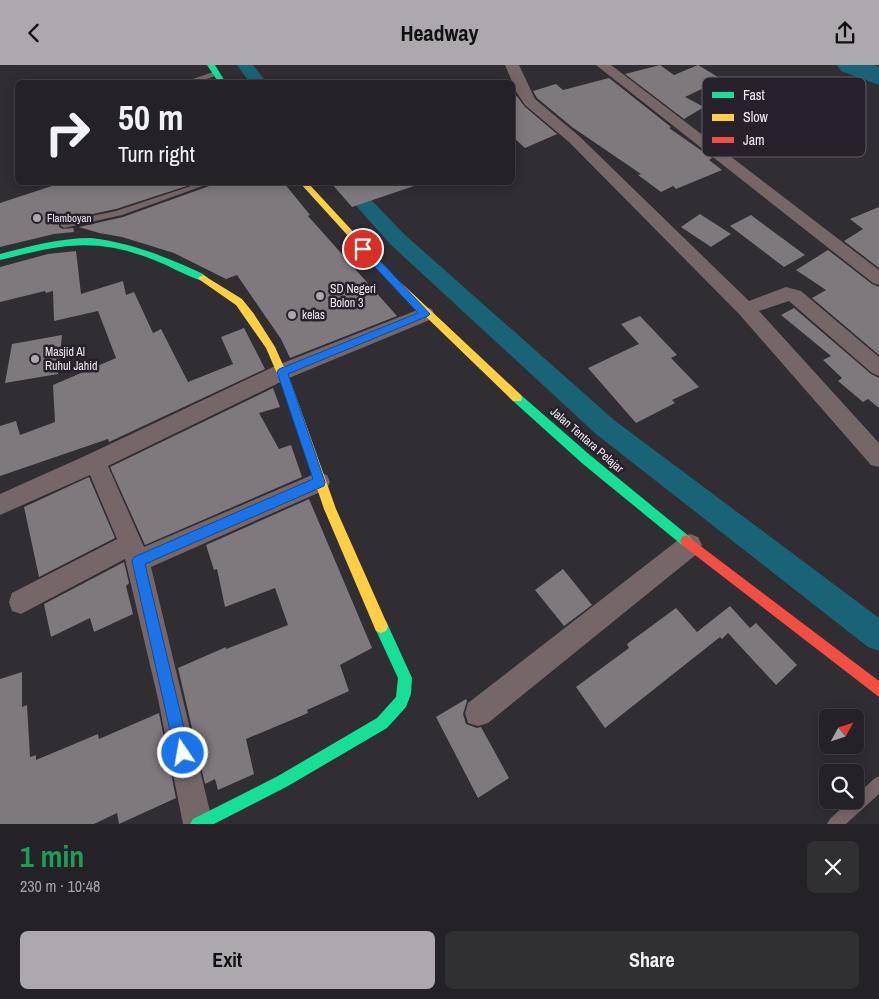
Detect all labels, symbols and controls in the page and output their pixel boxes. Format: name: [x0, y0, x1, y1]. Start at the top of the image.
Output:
text: Headway: [400, 18, 479, 48]
icon: back: [20, 19, 48, 47]
icon: share: [831, 19, 859, 47]
legend: [702, 77, 866, 157]
text: Fast: [743, 86, 765, 104]
text: 50 m: [118, 94, 183, 141]
icon: right: [35, 100, 100, 165]
text: Slow: [743, 108, 769, 126]
text: Jam: [743, 131, 765, 149]
text: Turn right: [118, 139, 195, 169]
place label: Flamboyan: [47, 211, 92, 225]
marker: Flamboyan: [31, 212, 43, 224]
pin: [342, 228, 384, 270]
icon: arrive: [349, 235, 377, 263]
place label: SD Negeri Bolon 3: [330, 281, 376, 311]
marker: SD Negeri Bolon 3: [314, 290, 326, 302]
place label: kelas: [302, 307, 325, 323]
marker: kelas: [286, 309, 298, 321]
place label: Masjid Al Ruhul Jahid: [45, 344, 98, 374]
marker: Masjid Al Ruhul Jahid: [29, 353, 41, 365]
street label: Jalan Tentara Pelajar: [547, 404, 628, 477]
north arrow: [819, 709, 864, 754]
map controls: [819, 709, 864, 809]
position arrow: [156, 726, 208, 778]
button: search: [819, 764, 864, 809]
text: 1 min: [20, 836, 84, 876]
button: close: [807, 841, 859, 893]
text: 230 m · 10:48: [20, 875, 100, 897]
button: Exit: [20, 931, 435, 989]
button: Share: [445, 931, 859, 989]

